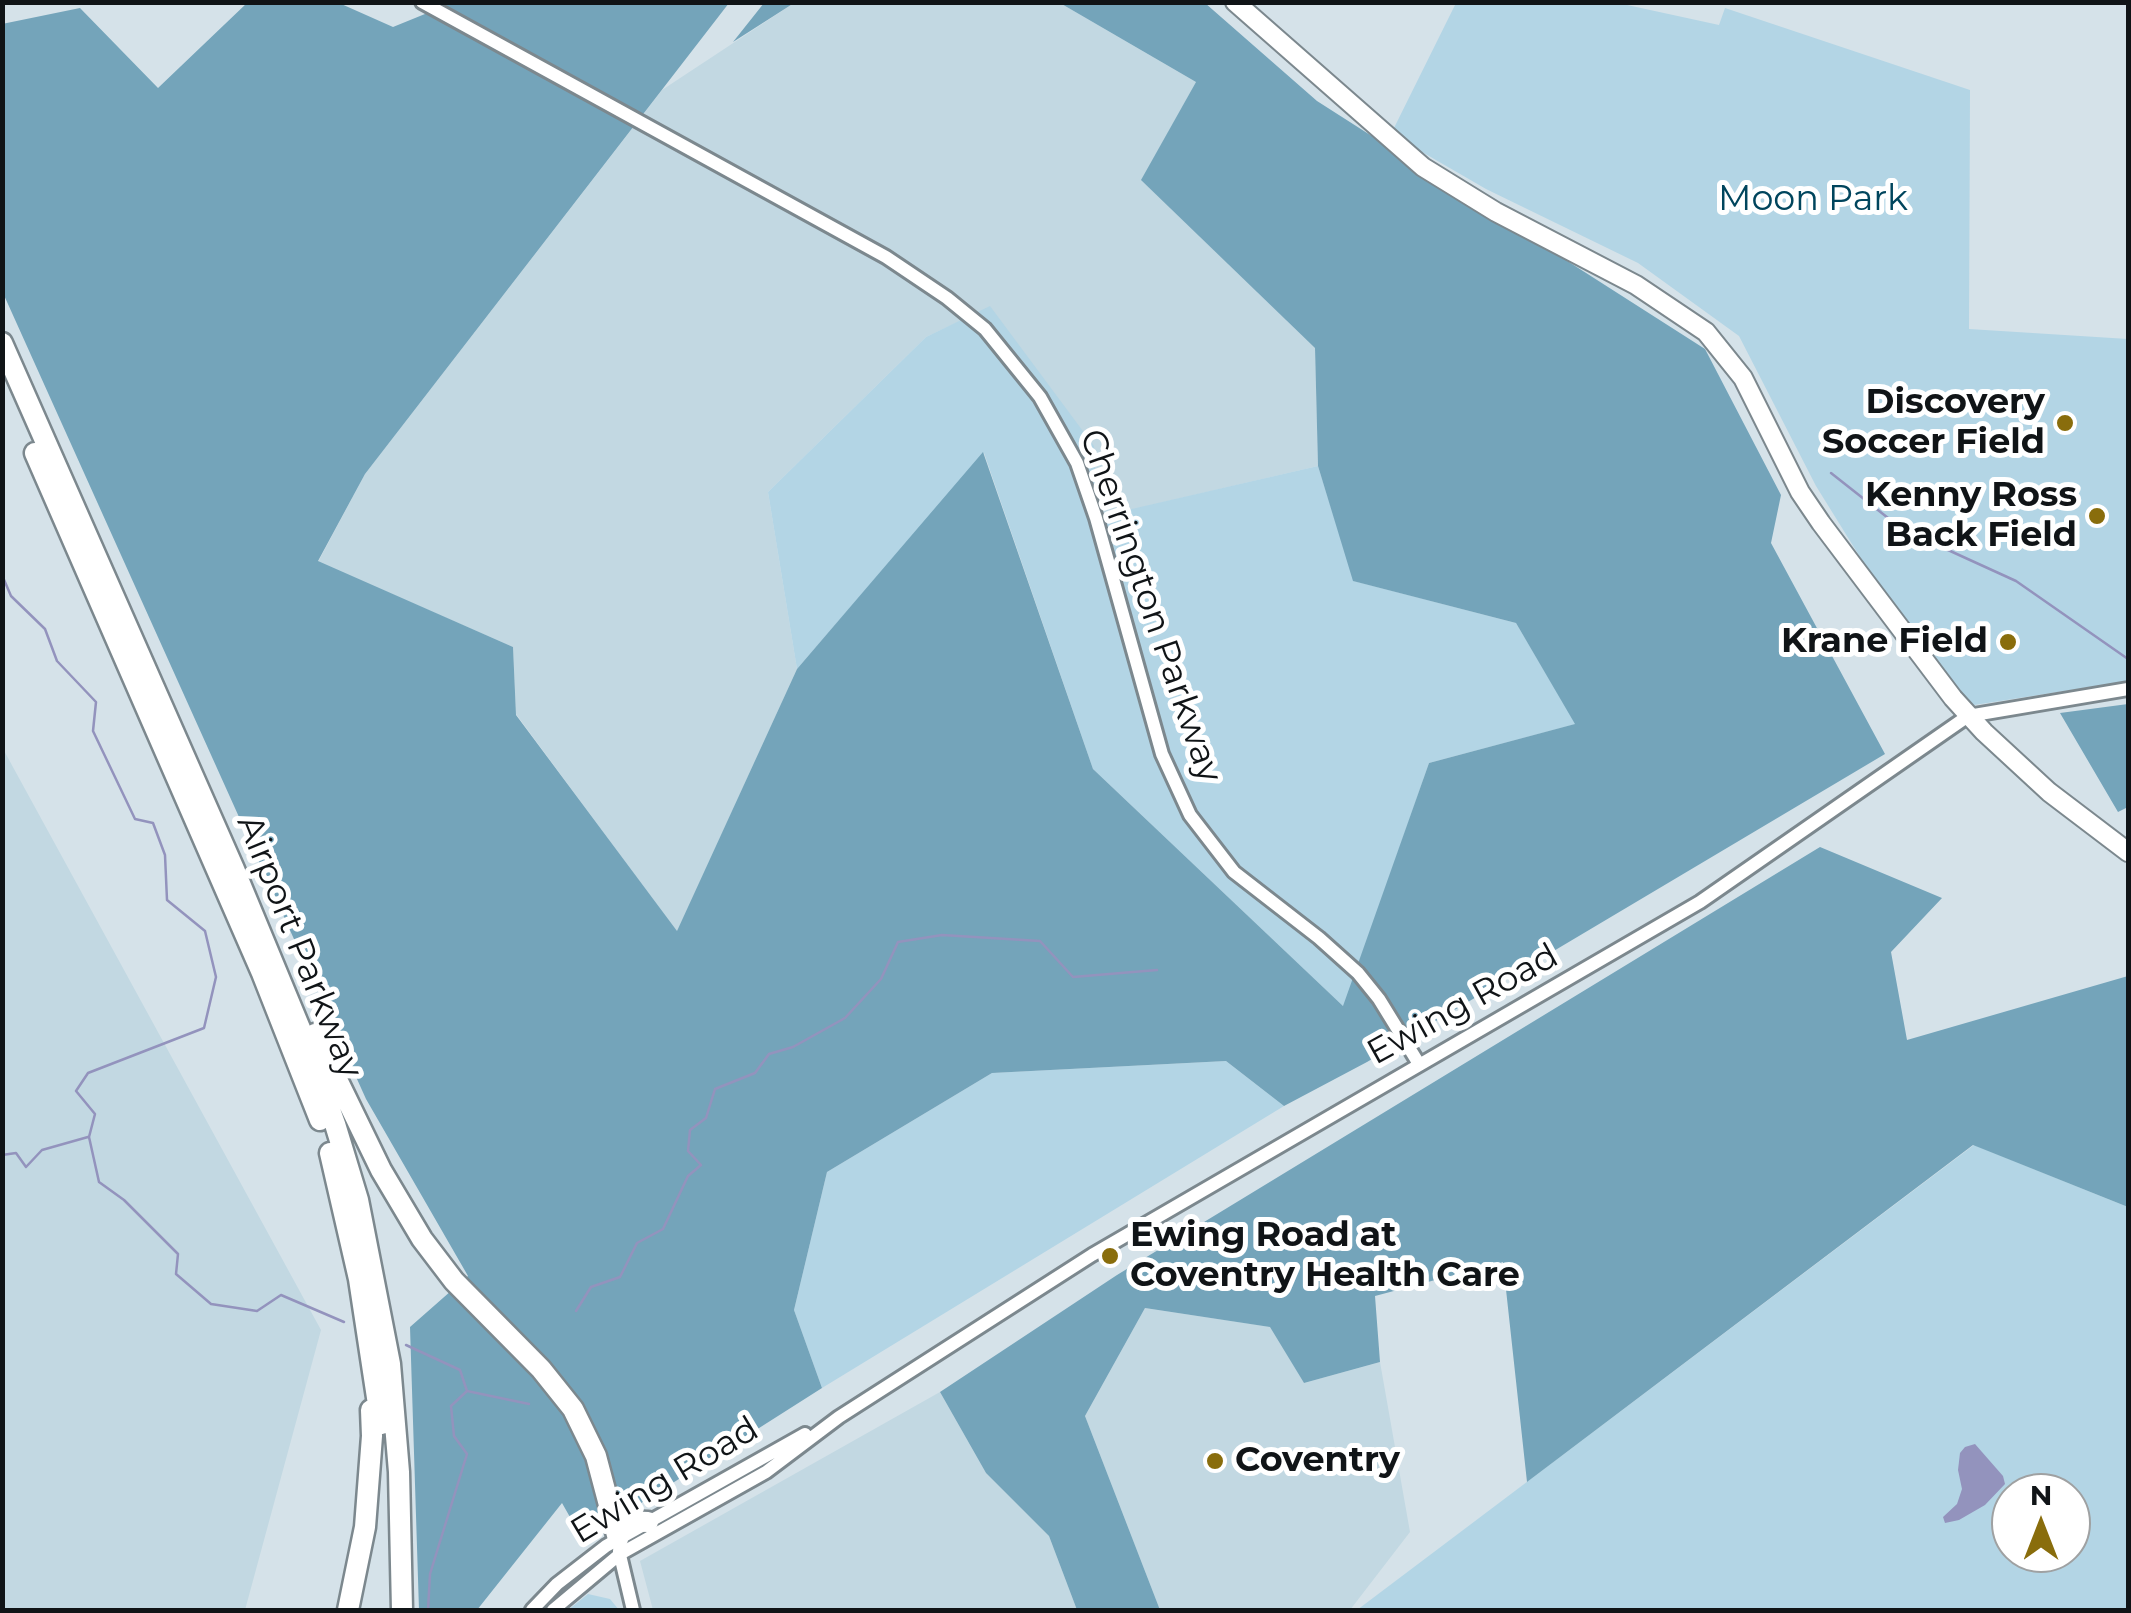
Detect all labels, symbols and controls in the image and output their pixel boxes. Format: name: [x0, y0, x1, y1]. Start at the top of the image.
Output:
park label: Moon Park: [1718, 179, 1908, 221]
place label: Discovery Soccer Field: [1822, 382, 2045, 464]
marker: Discovery Soccer Field: [2054, 412, 2076, 434]
street label: Cherrington Parkway: [1070, 424, 1230, 788]
place label: Kenny Ross Back Field: [1865, 475, 2077, 557]
marker: Kenny Ross Back Field: [2086, 505, 2108, 527]
place label: Krane Field: [1781, 621, 1988, 663]
marker: Krane Field: [1997, 631, 2019, 653]
street label: Airport Parkway: [227, 809, 371, 1085]
street label: Ewing Road: [1360, 935, 1566, 1075]
place label: Ewing Road at Coventry Health Care: [1130, 1215, 1520, 1297]
marker: Ewing Road at Coventry Health Care: [1099, 1245, 1121, 1267]
street label: Ewing Road: [564, 1409, 766, 1553]
place label: Coventry: [1235, 1440, 1400, 1482]
marker: Coventry: [1204, 1450, 1226, 1472]
north arrow: [1991, 1473, 2091, 1573]
text: N: [2030, 1478, 2052, 1512]

